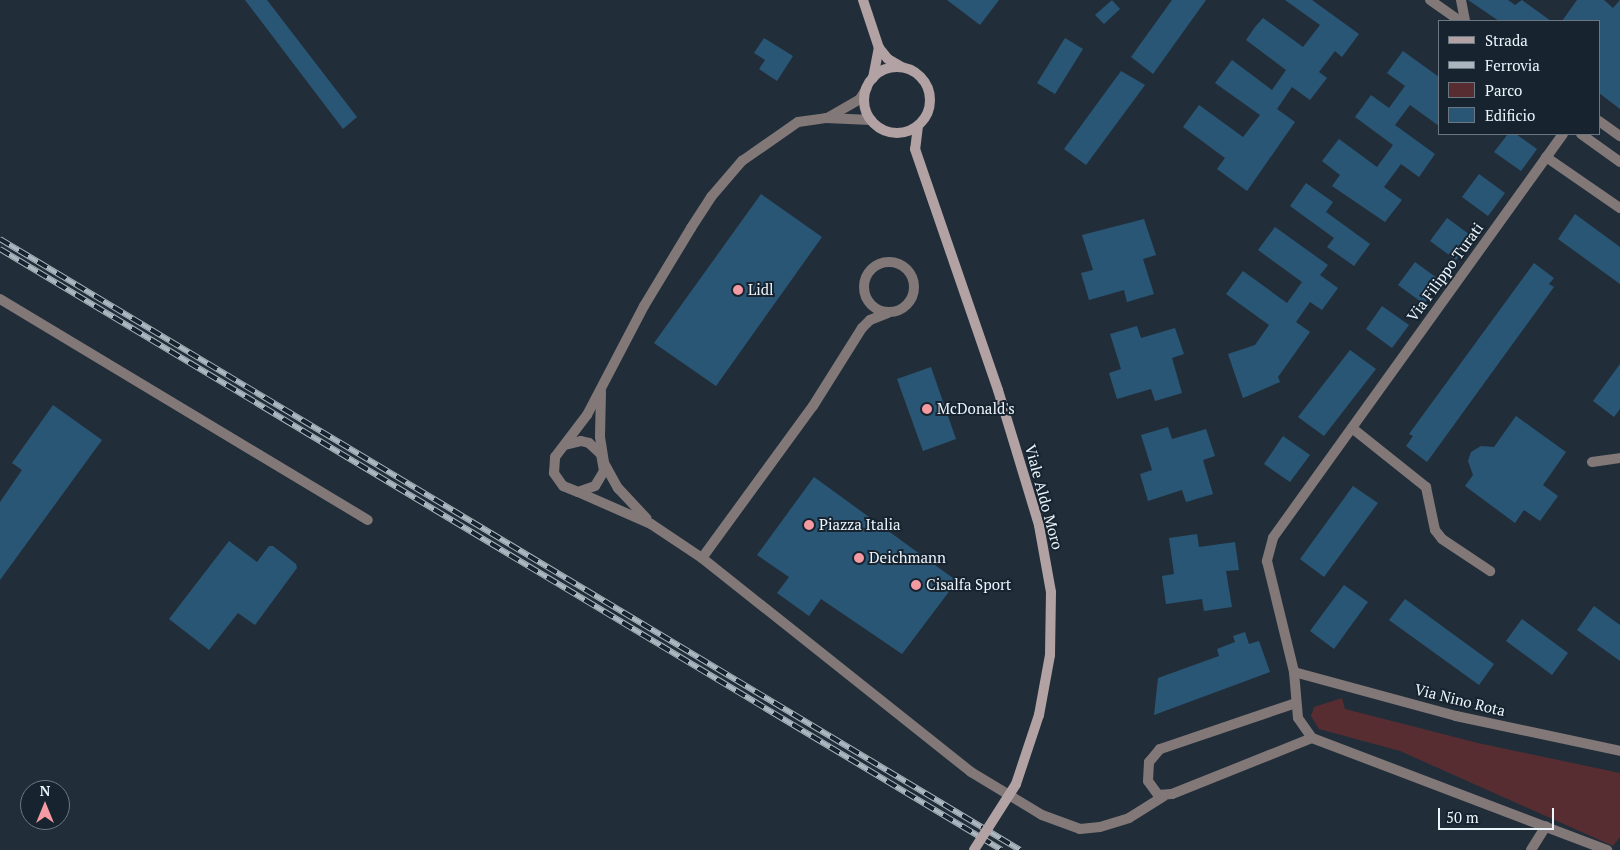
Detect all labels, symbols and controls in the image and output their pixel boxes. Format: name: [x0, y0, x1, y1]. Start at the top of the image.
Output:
legend: [1438, 20, 1600, 135]
text: Strada: [1485, 30, 1528, 50]
text: Ferrovia: [1485, 55, 1540, 75]
text: Parco: [1485, 80, 1522, 100]
text: Edificio: [1485, 105, 1535, 125]
street label: Via Filippo Turati: [1403, 219, 1487, 325]
place label: Lidl: [748, 281, 774, 299]
marker: Lidl: [732, 284, 744, 296]
place label: McDonald's: [937, 400, 1015, 418]
marker: McDonald's: [921, 403, 933, 415]
street label: Viale Aldo Moro: [1021, 442, 1067, 552]
place label: Piazza Italia: [819, 516, 901, 534]
marker: Piazza Italia: [803, 519, 815, 531]
place label: Deichmann: [869, 549, 946, 567]
marker: Deichmann: [853, 552, 865, 564]
place label: Cisalfa Sport: [926, 576, 1011, 594]
marker: Cisalfa Sport: [910, 579, 922, 591]
street label: Via Nino Rota: [1413, 680, 1507, 720]
north arrow: [20, 780, 70, 830]
text: N: [40, 781, 50, 800]
scale bar: [1440, 798, 1556, 830]
text: 50 m: [1446, 807, 1479, 827]

